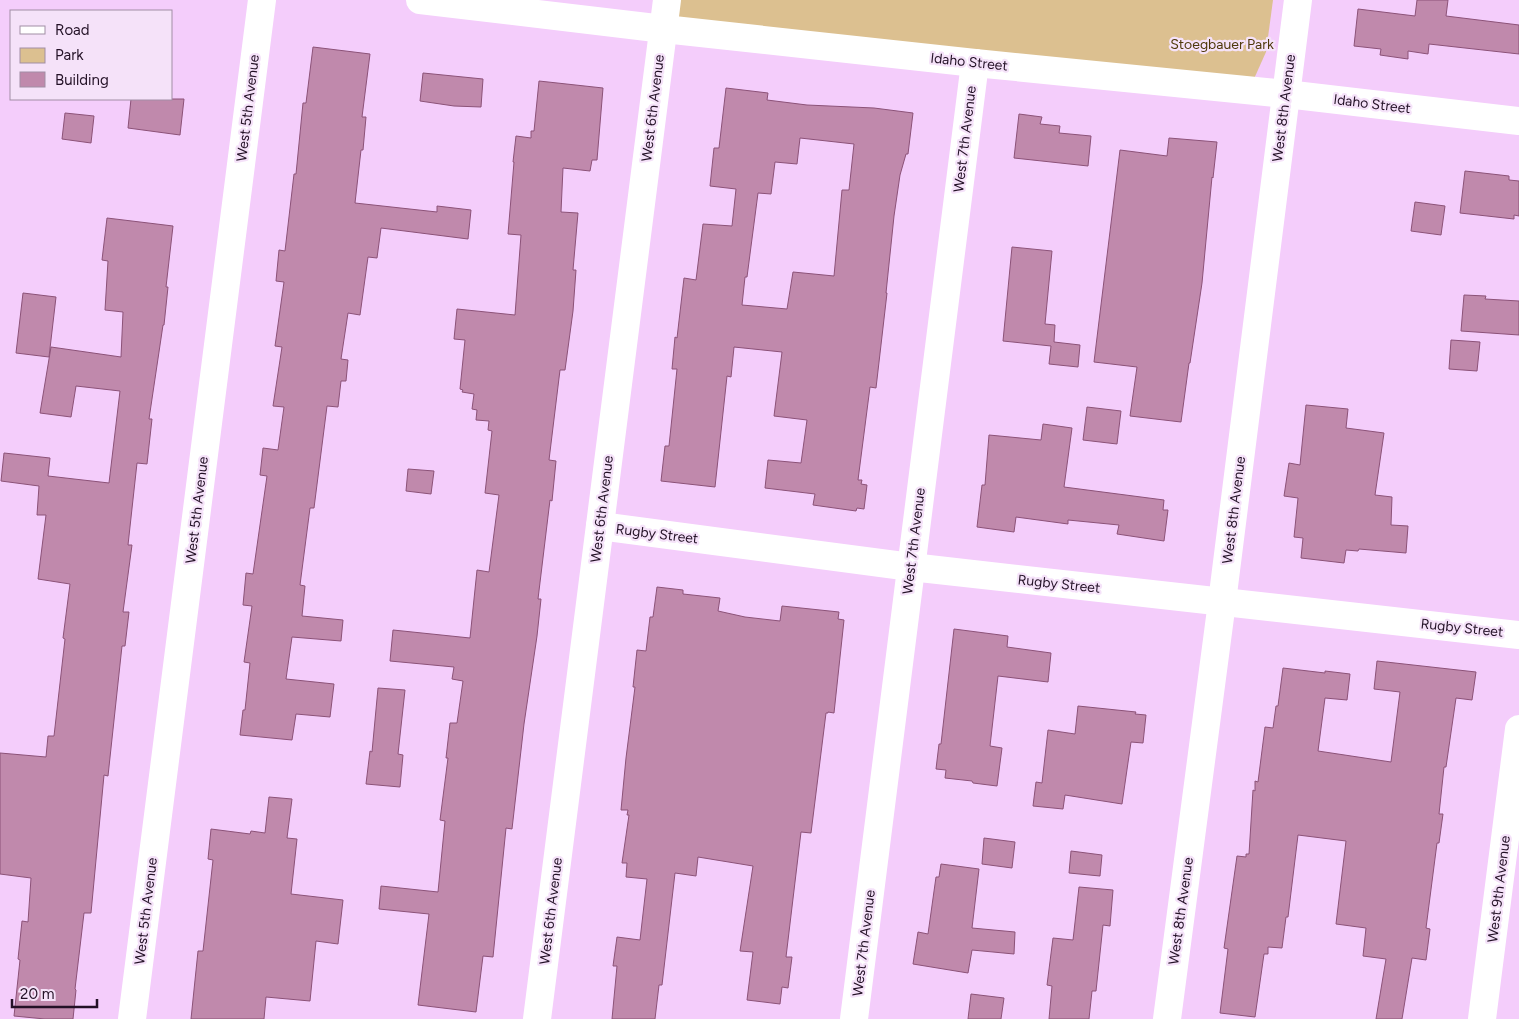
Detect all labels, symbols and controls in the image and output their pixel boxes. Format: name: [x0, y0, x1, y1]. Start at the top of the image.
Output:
legend: [10, 10, 172, 100]
text: Road: [55, 21, 90, 39]
park label: Stoegbauer Park: [1170, 36, 1274, 53]
text: Park: [55, 46, 84, 64]
street label: Idaho Street: [929, 49, 1009, 75]
street label: West 5th Avenue: [233, 53, 263, 163]
street label: West 6th Avenue: [638, 53, 668, 162]
street label: West 8th Avenue: [1269, 53, 1299, 163]
text: Building: [55, 71, 109, 89]
street label: West 7th Avenue: [950, 84, 980, 193]
street label: Idaho Street: [1332, 91, 1412, 117]
street label: West 6th Avenue: [587, 454, 617, 563]
street label: West 5th Avenue: [182, 455, 212, 565]
street label: West 8th Avenue: [1219, 455, 1249, 565]
street label: West 7th Avenue: [899, 486, 929, 595]
street label: Rugby Street: [615, 521, 699, 547]
street label: Rugby Street: [1017, 571, 1101, 597]
street label: Rugby Street: [1420, 615, 1504, 641]
street label: West 9th Avenue: [1484, 834, 1514, 943]
street label: West 5th Avenue: [131, 856, 161, 966]
street label: West 6th Avenue: [536, 856, 566, 965]
street label: West 8th Avenue: [1165, 856, 1197, 966]
street label: West 7th Avenue: [849, 888, 879, 997]
scale bar: [12, 976, 98, 1008]
text: 20 m: [20, 985, 54, 1003]

